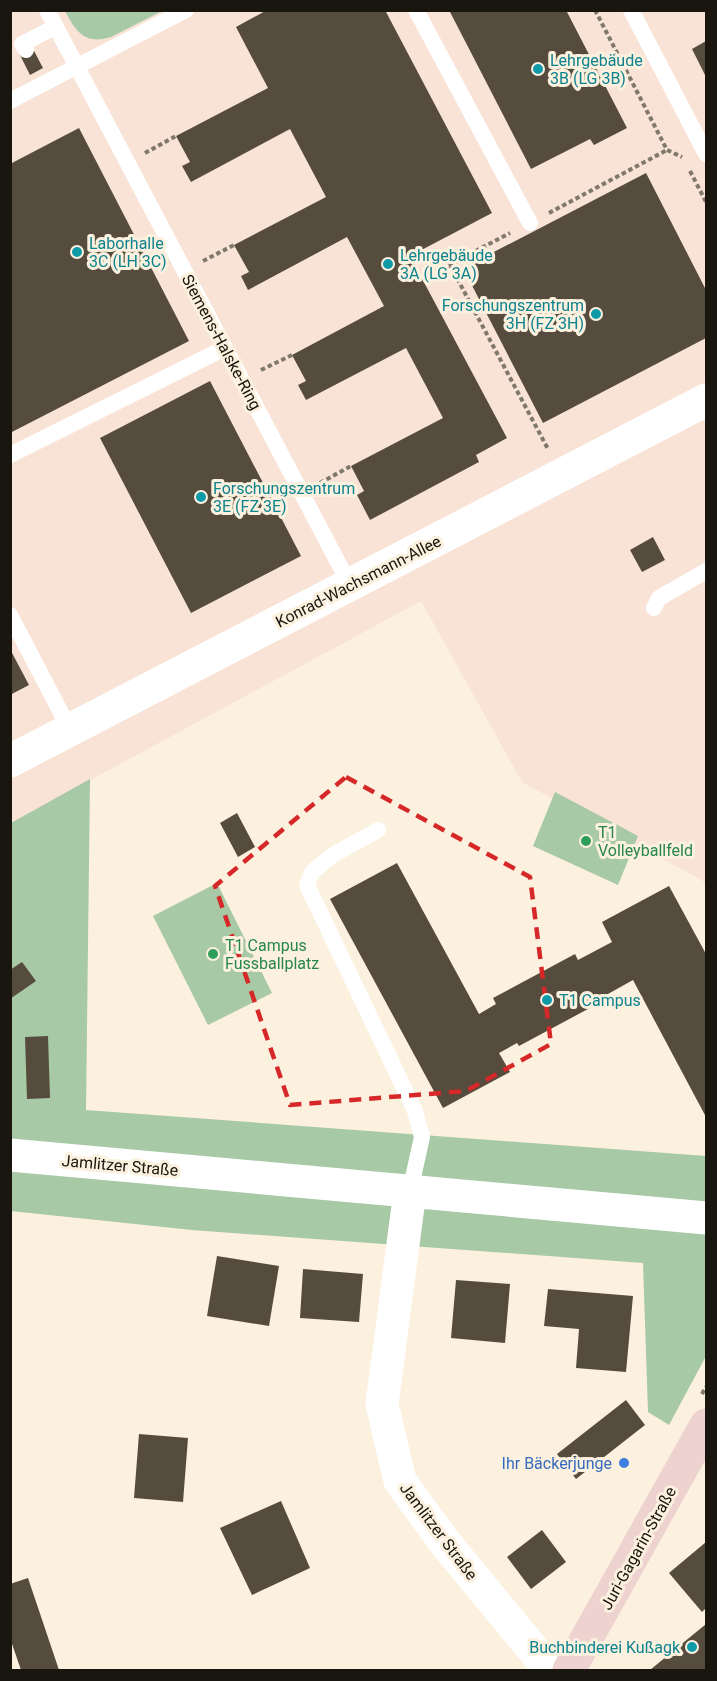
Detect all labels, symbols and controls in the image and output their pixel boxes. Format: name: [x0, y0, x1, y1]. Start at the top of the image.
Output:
place label: Lehrgebäude 3B (LG 3B): [550, 51, 643, 88]
marker: Lehrgebäude 3B (LG 3B): [531, 62, 545, 76]
place label: Laborhalle 3C (LH 3C): [89, 234, 167, 271]
marker: Laborhalle 3C (LH 3C): [70, 245, 84, 259]
place label: Lehrgebäude 3A (LG 3A): [400, 246, 493, 283]
marker: Lehrgebäude 3A (LG 3A): [381, 257, 395, 271]
street label: Siemens-Halske-Ring: [178, 271, 265, 413]
place label: Forschungszentrum 3H (FZ 3H): [442, 296, 584, 333]
marker: Forschungszentrum 3H (FZ 3H): [589, 307, 603, 321]
place label: Forschungszentrum 3E (FZ 3E): [213, 479, 355, 516]
marker: Forschungszentrum 3E (FZ 3E): [194, 490, 208, 504]
street label: Konrad-Wachsmann-Allee: [272, 531, 444, 631]
place label: T1 Volleyballfeld: [598, 823, 693, 860]
marker: T1 Volleyballfeld: [579, 834, 593, 848]
place label: T1 Campus Fussballplatz: [225, 936, 319, 973]
marker: T1 Campus Fussballplatz: [206, 947, 220, 961]
place label: T1 Campus: [559, 991, 641, 1010]
marker: T1 Campus: [540, 993, 554, 1007]
street label: Jamlitzer Straße: [61, 1151, 179, 1180]
place label: Ihr Bäckerjunge: [502, 1454, 612, 1473]
marker: Ihr Bäckerjunge: [617, 1456, 631, 1470]
street label: Jamlitzer Straße: [396, 1479, 481, 1584]
street label: Juri-Gagarin-Straße: [597, 1483, 680, 1613]
place label: Buchbinderei Kußagk: [529, 1638, 681, 1657]
marker: Buchbinderei Kußagk: [685, 1640, 699, 1654]

